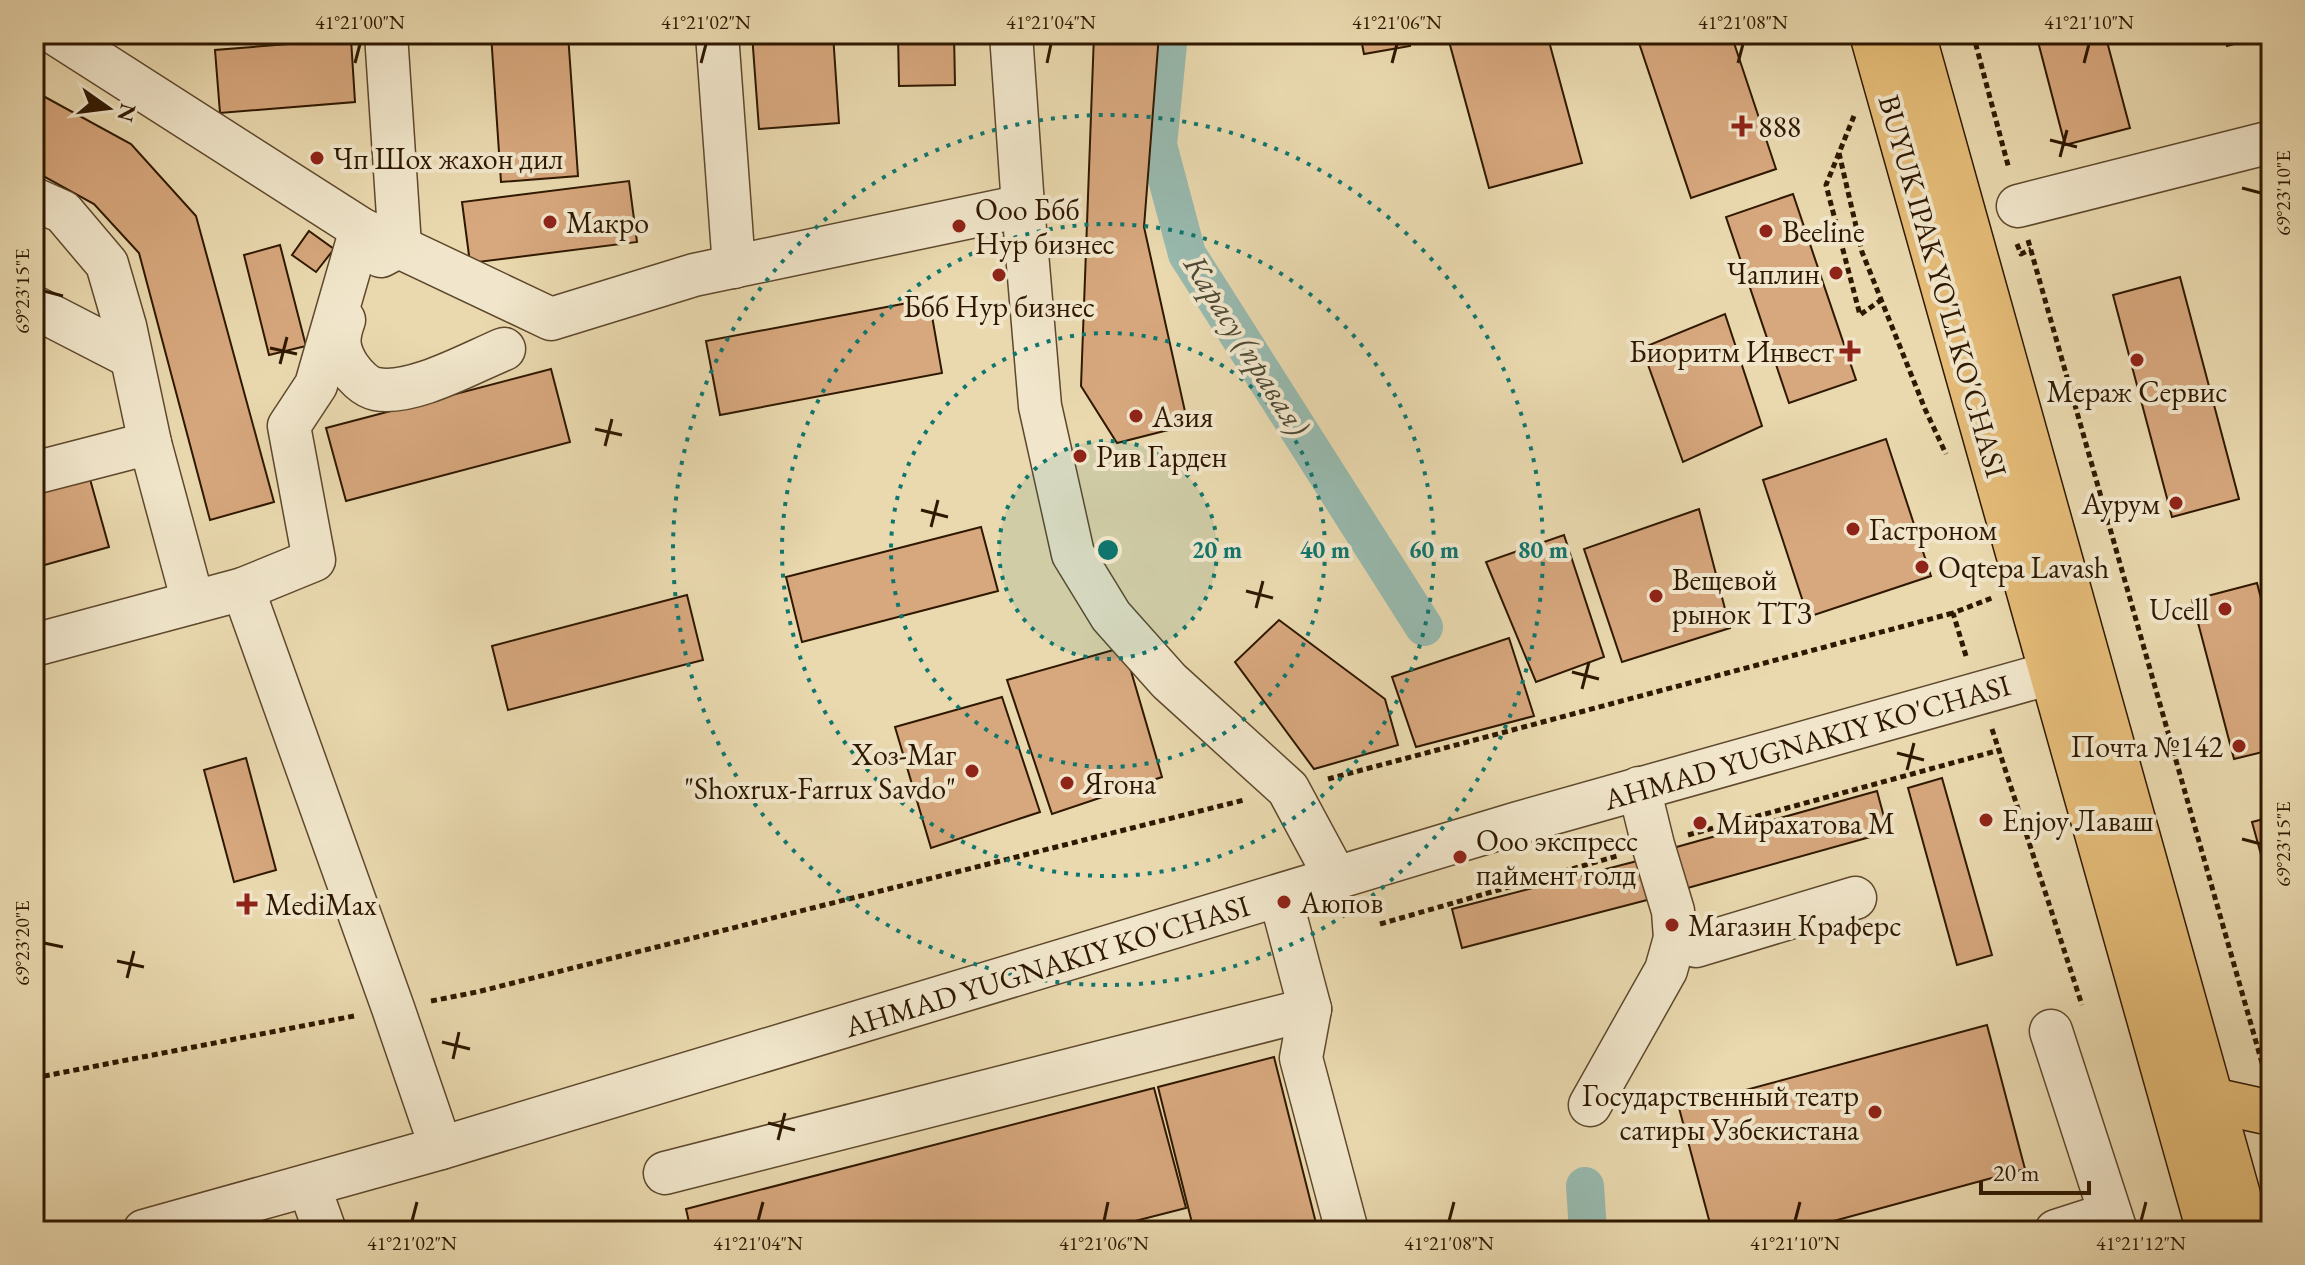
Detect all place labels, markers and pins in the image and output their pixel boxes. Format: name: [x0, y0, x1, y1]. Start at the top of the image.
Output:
place label: 888: [1758, 107, 1801, 146]
marker: 888: [1733, 117, 1751, 135]
place label: Чп Шох жахон дил: [333, 139, 563, 178]
marker: Чп Шох жахон дил: [308, 149, 326, 167]
place label: Ооо Ббб Нур бизнес: [975, 190, 1115, 263]
place label: Макро: [566, 203, 649, 242]
place label: Beeline: [1782, 212, 1865, 251]
marker: Макро: [541, 213, 559, 231]
marker: Ооо Ббб Нур бизнес: [950, 217, 968, 235]
marker: Beeline: [1757, 222, 1775, 240]
place label: Чаплин: [1727, 254, 1820, 293]
marker: Чаплин: [1827, 264, 1845, 282]
marker: Ббб Нур бизнес: [990, 266, 1008, 284]
place label: Ббб Нур бизнес: [903, 287, 1095, 326]
place label: Биоритм Инвест: [1629, 332, 1834, 371]
marker: Биоритм Инвест: [1841, 342, 1859, 360]
marker: Мераж Сервис: [2128, 351, 2146, 369]
place label: Мераж Сервис: [2047, 372, 2228, 411]
place label: Азия: [1151, 397, 1213, 436]
marker: Азия: [1127, 407, 1145, 425]
place label: Рив Гарден: [1096, 437, 1227, 476]
marker: Рив Гарден: [1071, 447, 1089, 465]
place label: Аурум: [2080, 484, 2160, 523]
marker: Аурум: [2167, 494, 2185, 512]
place label: Гастроном: [1869, 510, 1997, 549]
marker: Гастроном: [1844, 520, 1862, 538]
centre of rings: [1094, 536, 1122, 564]
place label: Oqtepa Lavash: [1938, 548, 2109, 587]
marker: Oqtepa Lavash: [1913, 558, 1931, 576]
place label: Вещевой рынок ТТЗ: [1672, 560, 1812, 633]
marker: Вещевой рынок ТТЗ: [1647, 587, 1665, 605]
place label: Ucell: [2149, 590, 2209, 629]
marker: Ucell: [2216, 600, 2234, 618]
place label: Почта №142: [2070, 727, 2224, 766]
place label: Хоз-Маг "Shoxrux-Farrux Savdo": [684, 735, 956, 808]
marker: Почта №142: [2230, 737, 2248, 755]
marker: Хоз-Маг "Shoxrux-Farrux Savdo": [963, 762, 981, 780]
place label: Ягона: [1082, 764, 1156, 803]
marker: Ягона: [1058, 774, 1076, 792]
place label: Enjoy Лаваш: [2002, 801, 2154, 840]
place label: Мирахатова М: [1716, 804, 1895, 843]
marker: Enjoy Лаваш: [1977, 811, 1995, 829]
marker: Мирахатова М: [1691, 814, 1709, 832]
place label: Ооо экспресс паймент голд: [1476, 821, 1638, 894]
marker: Ооо экспресс паймент голд: [1451, 848, 1469, 866]
place label: Аюпов: [1299, 883, 1383, 922]
place label: MediMax: [265, 885, 377, 924]
marker: MediMax: [236, 893, 258, 915]
marker: Аюпов: [1275, 893, 1293, 911]
place label: Магазин Краферс: [1688, 906, 1901, 945]
marker: Магазин Краферс: [1663, 916, 1681, 934]
place label: Государственный театр сатиры Узбекистана: [1582, 1076, 1859, 1149]
marker: Государственный театр сатиры Узбекистана: [1866, 1103, 1884, 1121]

